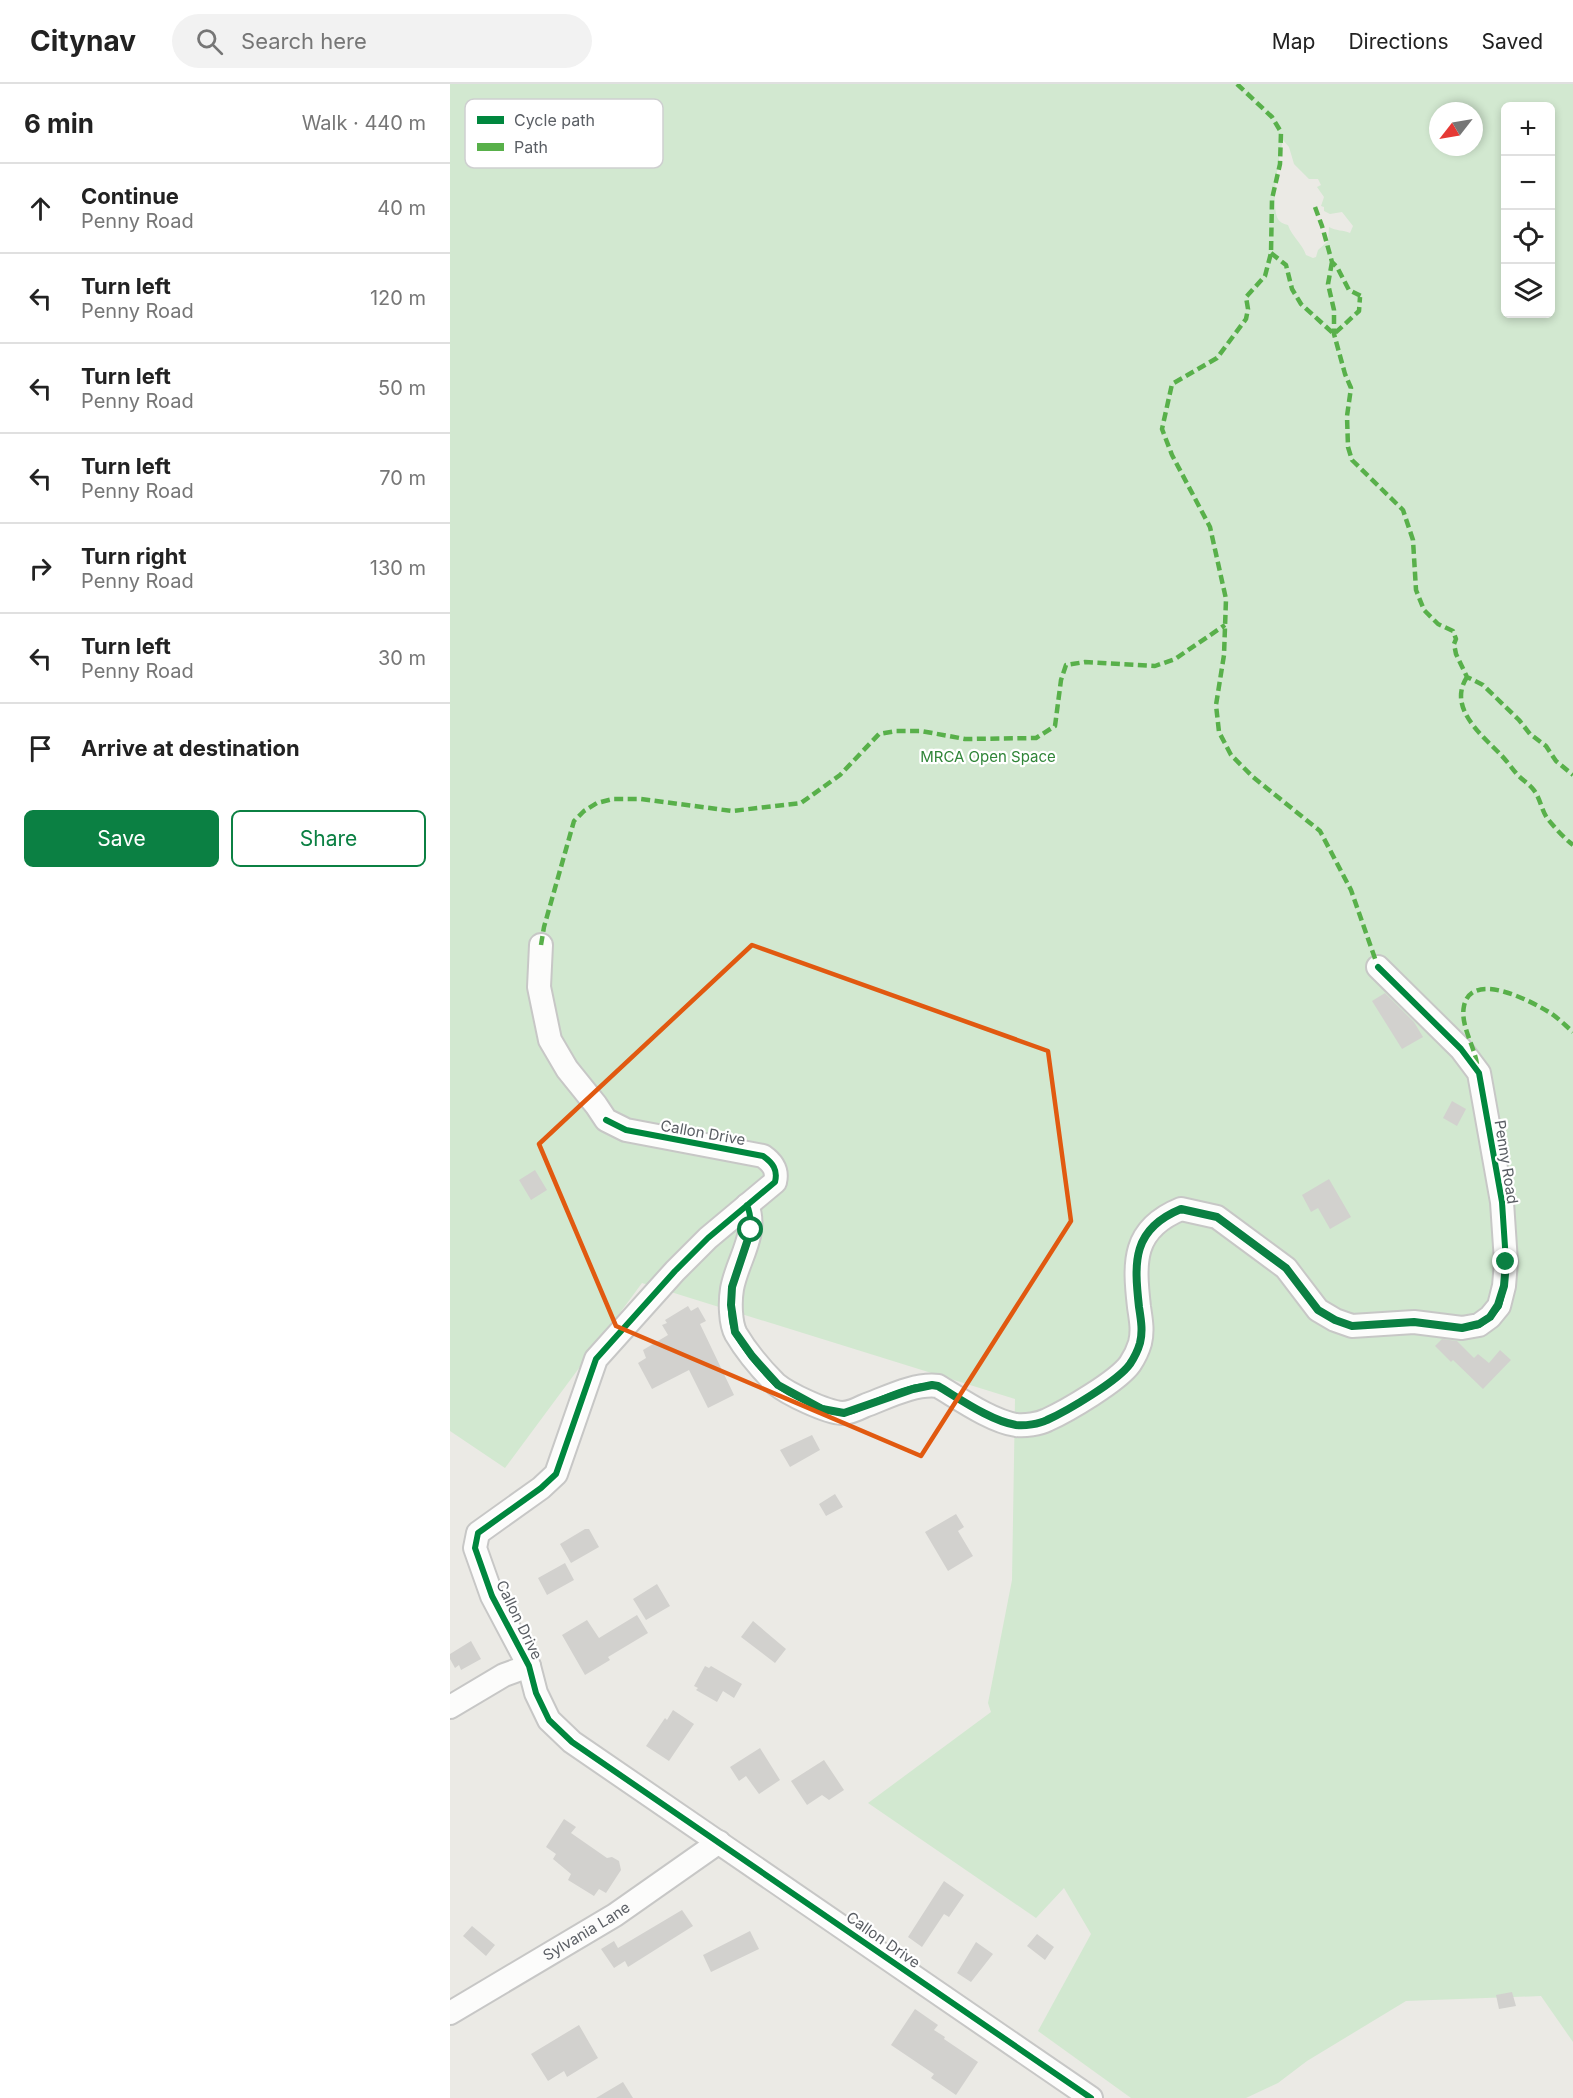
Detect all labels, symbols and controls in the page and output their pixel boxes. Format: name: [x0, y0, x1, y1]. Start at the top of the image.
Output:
search box: [172, 14, 592, 68]
text: Citynav: [30, 24, 136, 58]
icon: search: [193, 25, 226, 58]
text: Search here: [241, 28, 367, 54]
text: Map: [1272, 29, 1315, 54]
text: Directions: [1348, 29, 1449, 54]
text: Saved: [1482, 29, 1543, 54]
legend: [465, 99, 663, 168]
north arrow: [1429, 102, 1483, 156]
map controls: [1501, 102, 1555, 318]
button: +: [1501, 102, 1555, 156]
text: 6 min: [24, 108, 94, 139]
text: Cycle path: [514, 110, 595, 130]
text: Walk · 440 m: [302, 111, 426, 135]
text: Path: [514, 137, 548, 157]
button: −: [1501, 156, 1555, 210]
text: Continue: [81, 183, 179, 209]
icon: ahead: [24, 192, 57, 225]
text: 40 m: [377, 196, 426, 220]
text: Penny Road: [81, 209, 194, 233]
button: locate: [1501, 210, 1555, 264]
button: layers: [1501, 264, 1555, 318]
text: Turn left: [81, 273, 171, 299]
icon: left: [24, 282, 57, 315]
text: 120 m: [370, 286, 426, 310]
text: Penny Road: [81, 299, 194, 323]
text: Turn left: [81, 363, 171, 389]
icon: left: [24, 372, 57, 405]
text: 50 m: [378, 376, 426, 400]
text: Penny Road: [81, 389, 194, 413]
text: Turn left: [81, 453, 171, 479]
icon: left: [24, 462, 57, 495]
text: 70 m: [379, 466, 426, 490]
text: Penny Road: [81, 479, 194, 503]
text: Turn right: [81, 543, 187, 569]
icon: right: [24, 552, 57, 585]
text: 130 m: [370, 556, 426, 580]
text: Penny Road: [81, 569, 194, 593]
text: Turn left: [81, 633, 171, 659]
icon: left: [24, 642, 57, 675]
text: 30 m: [378, 646, 426, 670]
text: Penny Road: [81, 659, 194, 683]
icon: arrive: [24, 732, 57, 765]
text: Arrive at destination: [81, 735, 300, 761]
park label: MRCA Open Space: [920, 747, 1056, 766]
button: Save: [24, 810, 219, 867]
button: Share: [231, 810, 426, 867]
street label: Callon Drive: [659, 1116, 747, 1149]
street label: Penny Road: [1490, 1119, 1522, 1205]
route start: [737, 1216, 763, 1242]
route end: [1492, 1248, 1518, 1274]
street label: Callon Drive: [492, 1577, 547, 1663]
street label: Sylvania Lane: [539, 1897, 633, 1965]
street label: Callon Drive: [843, 1907, 924, 1972]

